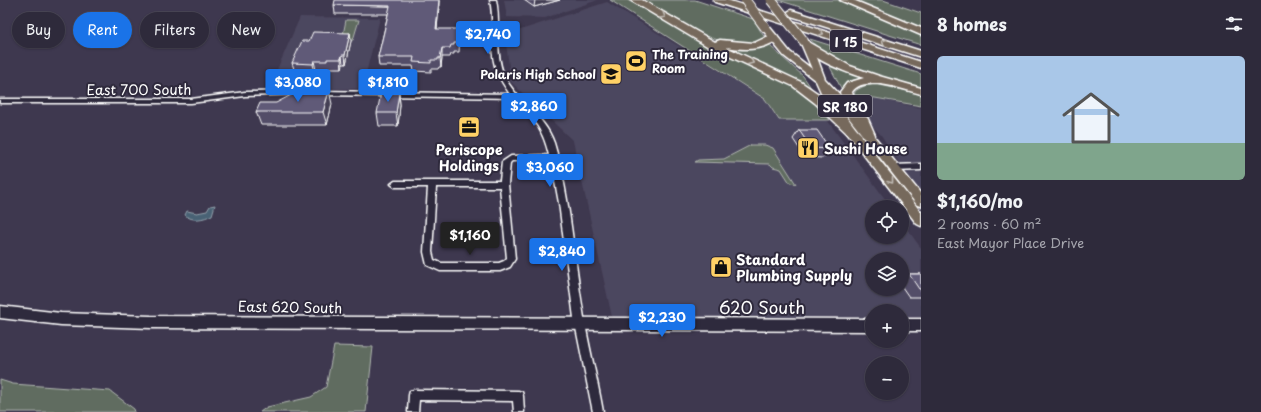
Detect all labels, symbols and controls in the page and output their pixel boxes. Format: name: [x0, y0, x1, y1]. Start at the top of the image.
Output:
one-way arrow: [659, 11, 666, 18]
text: 8 homes: [937, 11, 1007, 37]
chip: Buy: [12, 12, 65, 48]
chip: Rent: [73, 12, 132, 48]
chip: Filters: [140, 12, 209, 48]
chip: New: [217, 12, 275, 48]
icon: filters: [1223, 13, 1245, 35]
pin: $2,740: [455, 21, 521, 55]
text: $2,740: [465, 24, 511, 43]
one-way arrow: [818, 28, 825, 37]
road number: I 15: [830, 30, 862, 52]
one-way arrow: [880, 38, 887, 47]
place label: The Training Room: [652, 45, 728, 77]
sports icon: The Training Room: [623, 48, 649, 74]
one-way arrow: [747, 57, 755, 65]
school or university icon: Polaris High School: [598, 61, 624, 87]
place label: Polaris High School: [480, 65, 596, 83]
pin: $3,080: [265, 69, 331, 103]
pin: $1,810: [355, 69, 421, 103]
text: $3,080: [274, 72, 322, 91]
text: $1,810: [367, 72, 409, 91]
street label: East 700 South: [87, 79, 191, 100]
icon: home: [1055, 82, 1127, 154]
pin: $2,860: [501, 93, 567, 127]
road number: SR 180: [818, 95, 872, 117]
text: $2,860: [510, 96, 558, 115]
office icon: Periscope Holdings: [456, 114, 482, 140]
restaurant icon: Sushi House: [795, 135, 821, 161]
place label: Sushi House: [824, 138, 908, 159]
place label: Periscope Holdings: [435, 139, 503, 176]
pin: $3,060: [517, 154, 583, 188]
text: $3,060: [526, 157, 574, 176]
one-way arrow: [886, 176, 893, 183]
text: $1,160/mo: [937, 188, 1023, 214]
map controls: [865, 200, 909, 400]
button: locate: [865, 200, 909, 244]
text: 2 rooms · 60 m²: [937, 214, 1042, 233]
pin: $1,160: [437, 222, 503, 256]
text: $1,160: [449, 225, 491, 244]
text: East Mayor Place Drive: [937, 233, 1084, 252]
pin: $2,840: [529, 238, 595, 272]
text: $2,840: [538, 241, 586, 260]
place label: Standard Plumbing Supply: [736, 249, 852, 286]
button: layers: [865, 252, 909, 296]
shop icon: Standard Plumbing Supply: [708, 254, 734, 280]
street label: 620 South: [719, 294, 805, 320]
street label: East 620 South: [238, 296, 342, 318]
pin: $2,230: [629, 304, 695, 338]
button: +: [865, 304, 909, 348]
text: $2,230: [638, 307, 686, 326]
button: −: [865, 356, 909, 400]

